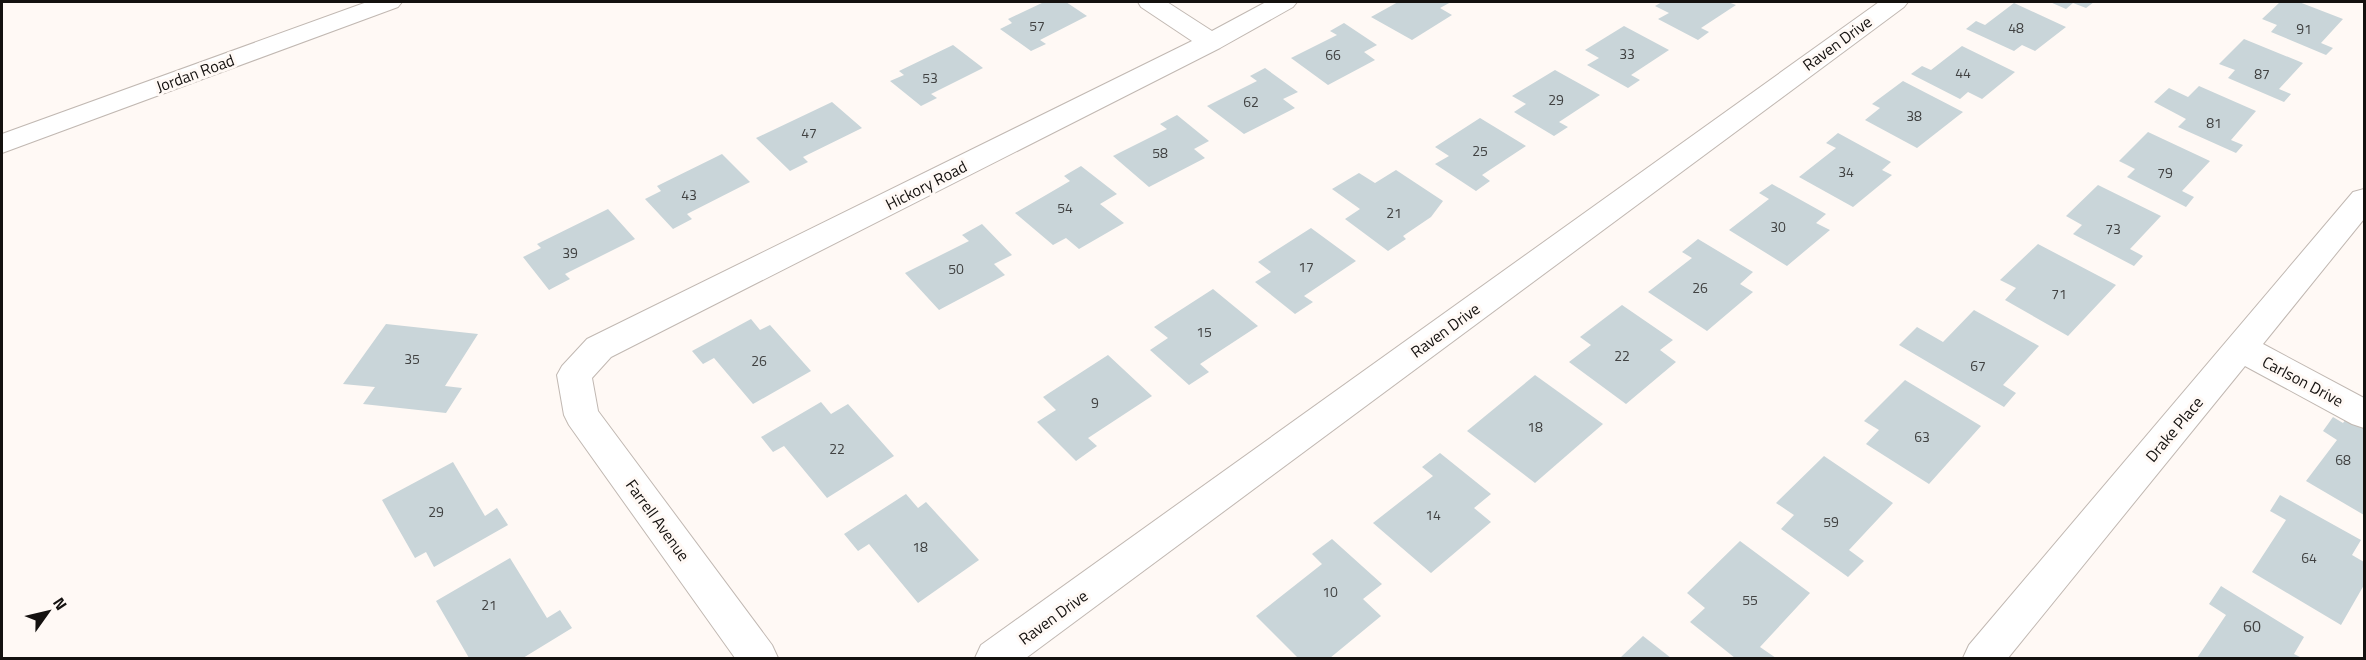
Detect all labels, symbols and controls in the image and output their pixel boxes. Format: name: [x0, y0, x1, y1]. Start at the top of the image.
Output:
street label: Raven Drive: [1797, 10, 1877, 76]
house number: 57: [1029, 15, 1045, 36]
house number: 48: [2008, 17, 2024, 38]
house number: 91: [2296, 18, 2312, 39]
house number: 33: [1619, 43, 1635, 64]
house number: 66: [1325, 44, 1341, 65]
street label: Jordan Road: [153, 48, 237, 98]
house number: 44: [1955, 62, 1971, 83]
house number: 87: [2254, 63, 2270, 84]
house number: 53: [922, 67, 938, 88]
house number: 29: [1548, 89, 1564, 110]
house number: 62: [1243, 91, 1259, 112]
house number: 38: [1906, 105, 1922, 126]
house number: 81: [2206, 112, 2222, 133]
house number: 47: [801, 122, 817, 143]
house number: 25: [1472, 140, 1488, 161]
house number: 58: [1152, 142, 1168, 163]
street label: Hickory Road: [881, 154, 971, 216]
house number: 34: [1838, 161, 1854, 182]
house number: 79: [2157, 162, 2173, 183]
house number: 43: [681, 184, 697, 205]
house number: 54: [1057, 197, 1073, 218]
house number: 21: [1386, 202, 1402, 223]
house number: 30: [1770, 216, 1786, 237]
house number: 73: [2105, 218, 2121, 239]
house number: 39: [562, 242, 578, 263]
house number: 17: [1298, 256, 1314, 277]
house number: 50: [948, 258, 964, 279]
house number: 26: [1692, 277, 1708, 298]
house number: 71: [2051, 283, 2067, 304]
street label: Raven Drive: [1405, 297, 1485, 363]
house number: 15: [1196, 321, 1212, 342]
house number: 22: [1614, 345, 1630, 366]
house number: 35: [404, 348, 420, 369]
house number: 26: [751, 350, 767, 371]
street label: Carlson Drive: [2258, 350, 2348, 412]
house number: 67: [1970, 355, 1986, 376]
street label: Drake Place: [2139, 391, 2209, 467]
house number: 9: [1091, 392, 1099, 413]
house number: 18: [1527, 416, 1543, 437]
house number: 63: [1914, 426, 1930, 447]
house number: 22: [829, 438, 845, 459]
house number: 68: [2335, 449, 2351, 470]
street label: Farrell Avenue: [620, 474, 696, 566]
house number: 29: [428, 501, 444, 522]
house number: 14: [1425, 504, 1441, 525]
house number: 59: [1823, 511, 1839, 532]
house number: 18: [912, 536, 928, 557]
house number: 64: [2301, 547, 2317, 568]
house number: 10: [1322, 581, 1338, 602]
north arrow: [18, 582, 78, 642]
street label: Raven Drive: [1013, 584, 1093, 650]
house number: 55: [1742, 589, 1758, 610]
text: N: [47, 592, 73, 615]
house number: 21: [481, 594, 497, 615]
house number: 60: [2243, 614, 2261, 638]

